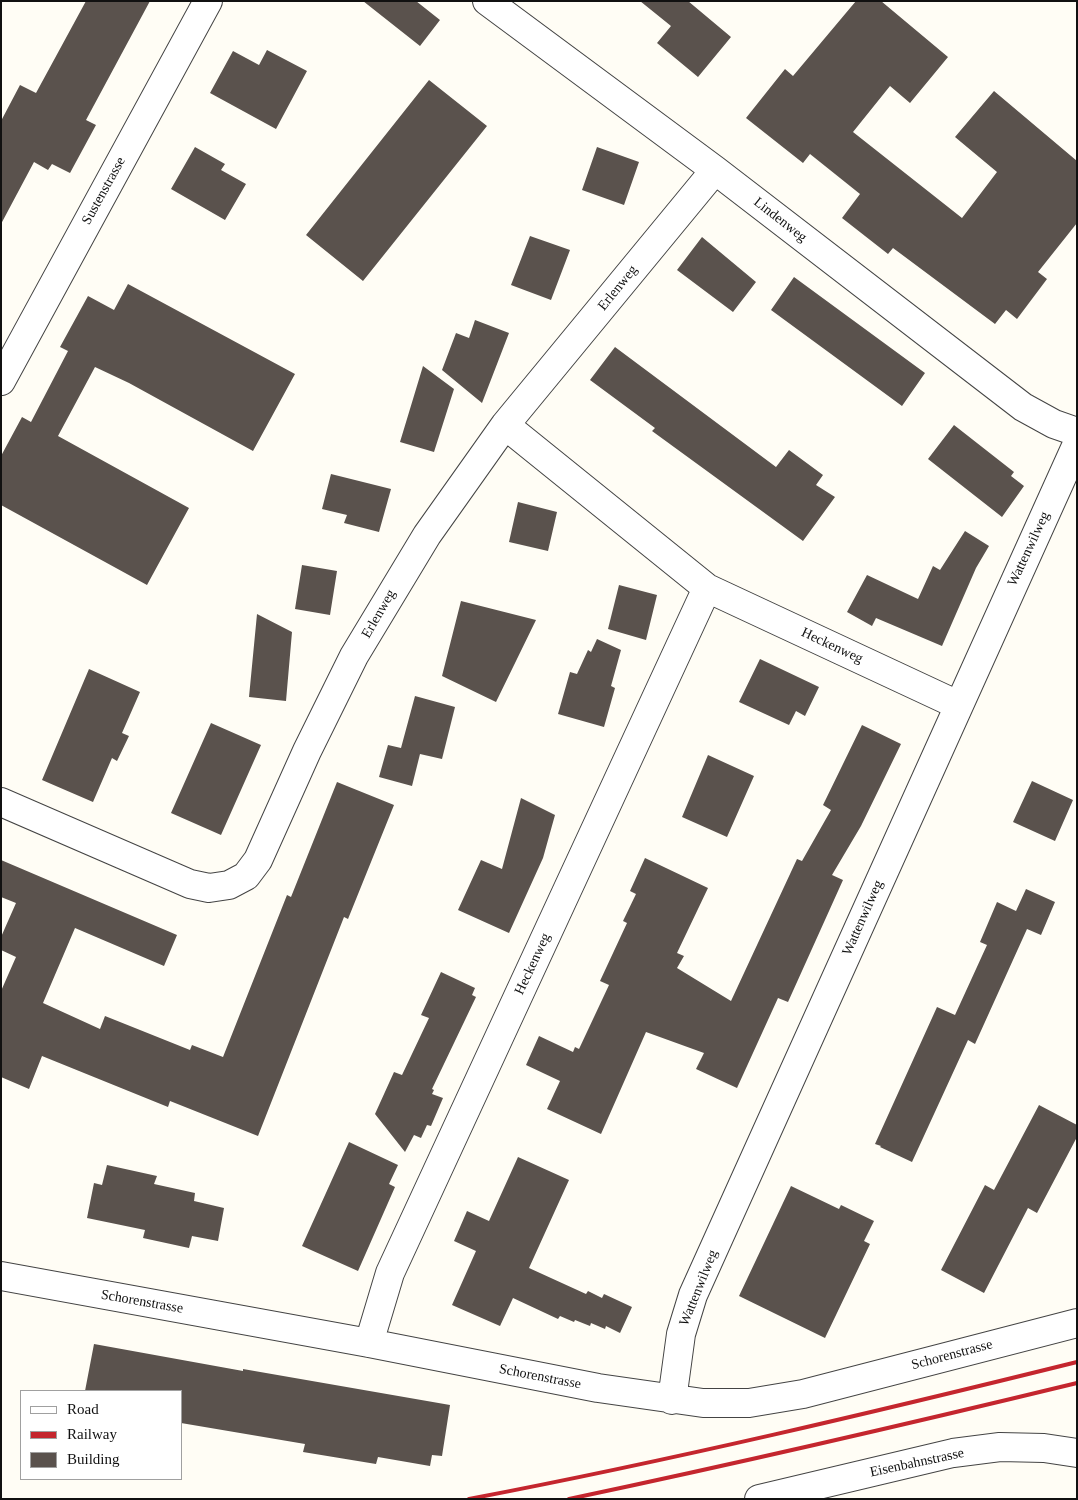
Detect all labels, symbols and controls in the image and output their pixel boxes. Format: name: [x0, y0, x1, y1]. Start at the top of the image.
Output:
street label: Sustenstrasse: [79, 154, 129, 228]
street label: Lindenweg: [750, 194, 810, 246]
street label: Erlenweg: [595, 262, 641, 314]
street label: Wattenwilweg: [1004, 509, 1054, 589]
street label: Erlenweg: [358, 587, 400, 641]
street label: Heckenweg: [799, 624, 865, 668]
street label: Wattenwilweg: [839, 878, 887, 958]
street label: Heckenweg: [511, 931, 555, 997]
street label: Wattenwilweg: [676, 1248, 722, 1328]
street label: Schorenstrasse: [100, 1287, 184, 1317]
street label: Schorenstrasse: [910, 1336, 994, 1374]
street label: Schorenstrasse: [498, 1361, 582, 1393]
legend: [20, 1390, 182, 1480]
text: Road: [67, 1401, 99, 1417]
text: Railway: [67, 1426, 117, 1442]
street label: Eisenbahnstrasse: [868, 1445, 966, 1481]
text: Building: [67, 1451, 120, 1467]

